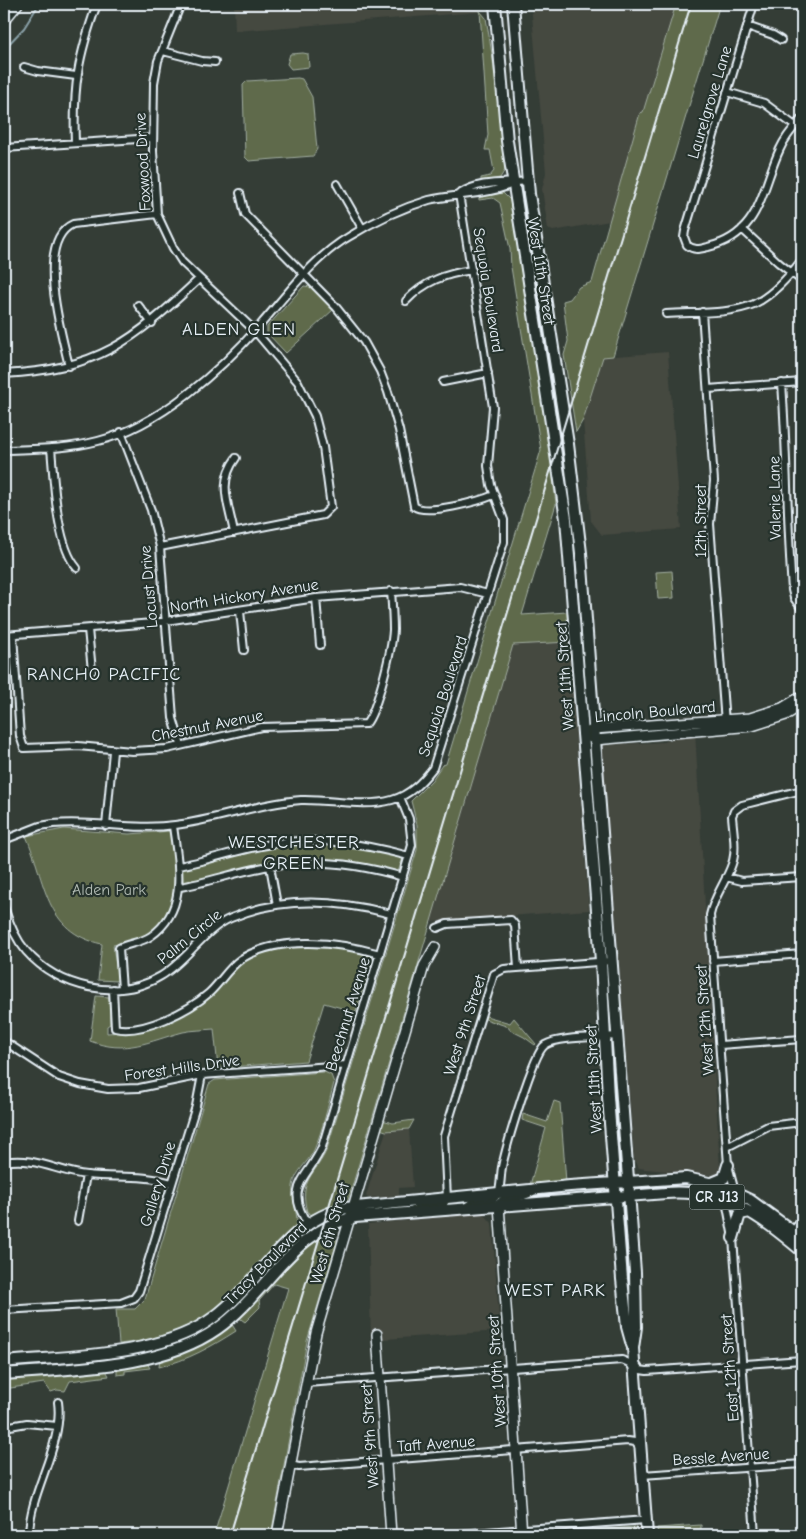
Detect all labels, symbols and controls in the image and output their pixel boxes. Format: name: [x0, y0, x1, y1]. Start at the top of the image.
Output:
street label: Laurelgrove Lane: [684, 44, 736, 161]
street label: Foxwood Drive: [131, 112, 155, 212]
street label: West 11th Street: [524, 216, 558, 327]
street label: Sequoia Boulevard: [469, 227, 507, 354]
district label: ALDEN GLEN: [182, 319, 296, 340]
street label: Valerie Lane: [765, 456, 785, 540]
street label: 12th Street: [692, 484, 710, 558]
street label: Locust Drive: [136, 545, 162, 629]
street label: North Hickory Avenue: [169, 575, 320, 617]
street label: West 11th Street: [552, 621, 578, 731]
street label: Sequoia Boulevard: [415, 634, 471, 759]
district label: RANCHO PACIFIC: [27, 664, 181, 685]
street label: Lincoln Boulevard: [594, 698, 716, 726]
street label: Chestnut Avenue: [150, 706, 265, 746]
district label: WESTCHESTER GREEN: [228, 832, 360, 874]
park label: Alden Park: [72, 881, 146, 899]
street label: Palm Circle: [154, 905, 225, 968]
street label: Beechnut Avenue: [322, 955, 374, 1073]
street label: West 12th Street: [692, 964, 718, 1076]
street label: West 9th Street: [440, 972, 490, 1078]
street label: West 11th Street: [582, 1024, 606, 1134]
street label: Forest Hills Drive: [123, 1051, 241, 1085]
street label: Gallery Drive: [136, 1140, 179, 1229]
street label: West 6th Street: [307, 1180, 353, 1286]
road number: CR J13: [690, 1184, 744, 1210]
street label: Tracy Boulevard: [220, 1218, 311, 1309]
district label: WEST PARK: [504, 1280, 606, 1301]
street label: East 12th Street: [717, 1313, 743, 1422]
street label: West 10th Street: [484, 1314, 510, 1427]
street label: West 9th Street: [357, 1383, 383, 1489]
street label: Taft Avenue: [396, 1432, 476, 1456]
street label: Bessle Avenue: [672, 1445, 770, 1469]

